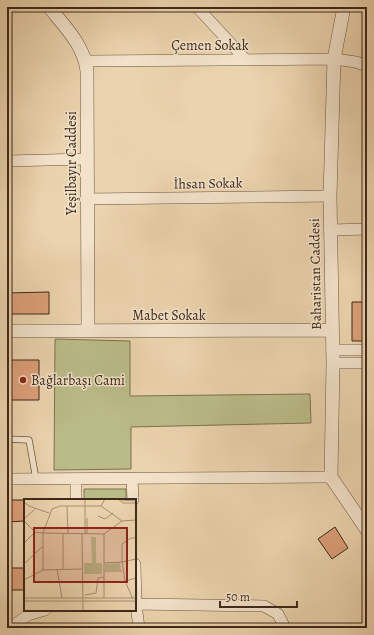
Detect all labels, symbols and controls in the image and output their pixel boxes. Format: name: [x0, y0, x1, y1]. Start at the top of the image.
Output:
street label: Çemen Sokak: [171, 36, 249, 55]
street label: Yeşilbayır Caddesi: [62, 111, 81, 216]
street label: İhsan Sokak: [173, 173, 243, 194]
street label: Baharistan Caddesi: [305, 218, 326, 330]
street label: Mabet Sokak: [132, 306, 206, 325]
place label: Bağlarbaşı Cami: [31, 371, 125, 390]
marker: Bağlarbaşı Cami: [18, 375, 28, 385]
inset map: [24, 499, 136, 611]
scale bar: [220, 583, 297, 609]
text: 50 m: [226, 589, 250, 605]

